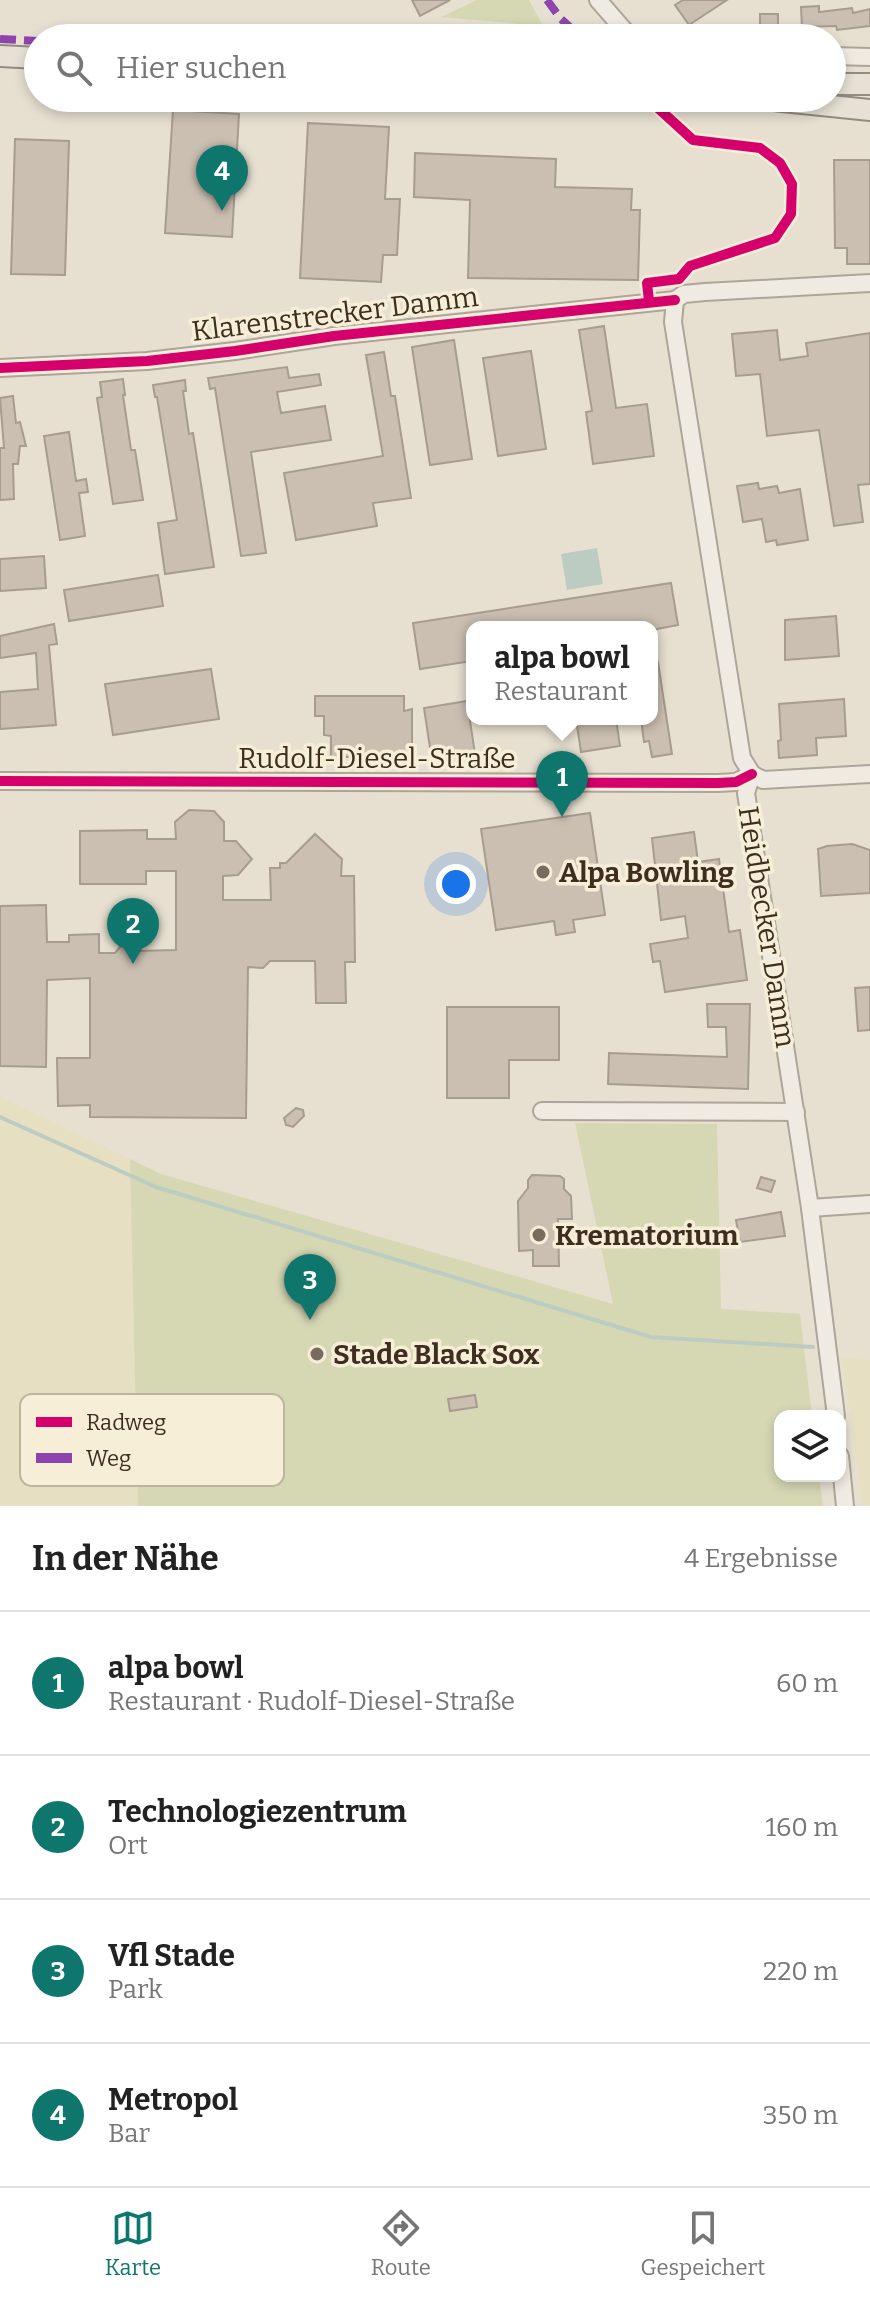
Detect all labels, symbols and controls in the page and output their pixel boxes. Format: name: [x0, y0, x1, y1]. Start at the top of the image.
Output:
search box: [24, 24, 846, 112]
icon: search: [52, 46, 96, 90]
text: Hier suchen: [116, 50, 286, 86]
pin: 4: [196, 145, 248, 211]
street label: Klarenstrecker Damm: [190, 280, 480, 348]
popup: [466, 621, 658, 725]
text: alpa bowl: [494, 640, 630, 676]
text: Restaurant: [494, 676, 628, 707]
street label: Rudolf-Diesel-Straße: [238, 742, 516, 775]
pin: 1: [536, 751, 588, 817]
street label: Heidbecker Damm: [732, 804, 802, 1050]
place label: Alpa Bowling: [559, 856, 734, 889]
marker: Alpa Bowling: [534, 863, 552, 881]
your location: [436, 864, 476, 904]
pin: 2: [107, 898, 159, 964]
place label: Krematorium: [555, 1219, 739, 1252]
marker: Krematorium: [530, 1226, 548, 1244]
pin: 3: [284, 1254, 336, 1320]
place label: Stade Black Sox: [333, 1338, 539, 1371]
marker: Stade Black Sox: [308, 1345, 326, 1363]
legend: [20, 1394, 284, 1486]
text: Radweg: [86, 1409, 166, 1436]
map controls: [774, 1410, 846, 1482]
button: layers: [774, 1410, 846, 1482]
text: Weg: [86, 1445, 131, 1472]
text: In der Nähe: [32, 1538, 219, 1579]
text: 4 Ergebnisse: [684, 1543, 838, 1574]
text: alpa bowl: [108, 1650, 243, 1686]
text: 1: [52, 1668, 64, 1699]
text: 60 m: [776, 1668, 838, 1699]
text: Restaurant · Rudolf-Diesel-Straße: [108, 1686, 515, 1717]
text: Technologiezentrum: [108, 1794, 407, 1830]
text: 2: [51, 1812, 65, 1843]
text: 160 m: [766, 1812, 838, 1843]
text: Ort: [108, 1830, 148, 1861]
text: Vfl Stade: [108, 1938, 235, 1974]
text: 3: [51, 1956, 65, 1987]
text: 220 m: [763, 1956, 838, 1987]
text: Park: [108, 1974, 163, 2005]
text: Metropol: [108, 2082, 238, 2118]
text: 4: [50, 2100, 66, 2131]
text: 350 m: [763, 2100, 838, 2131]
text: Bar: [108, 2118, 150, 2149]
tab: Karte: [105, 2206, 161, 2281]
tab: Route: [371, 2206, 431, 2281]
tab: Gespeichert: [640, 2206, 765, 2281]

